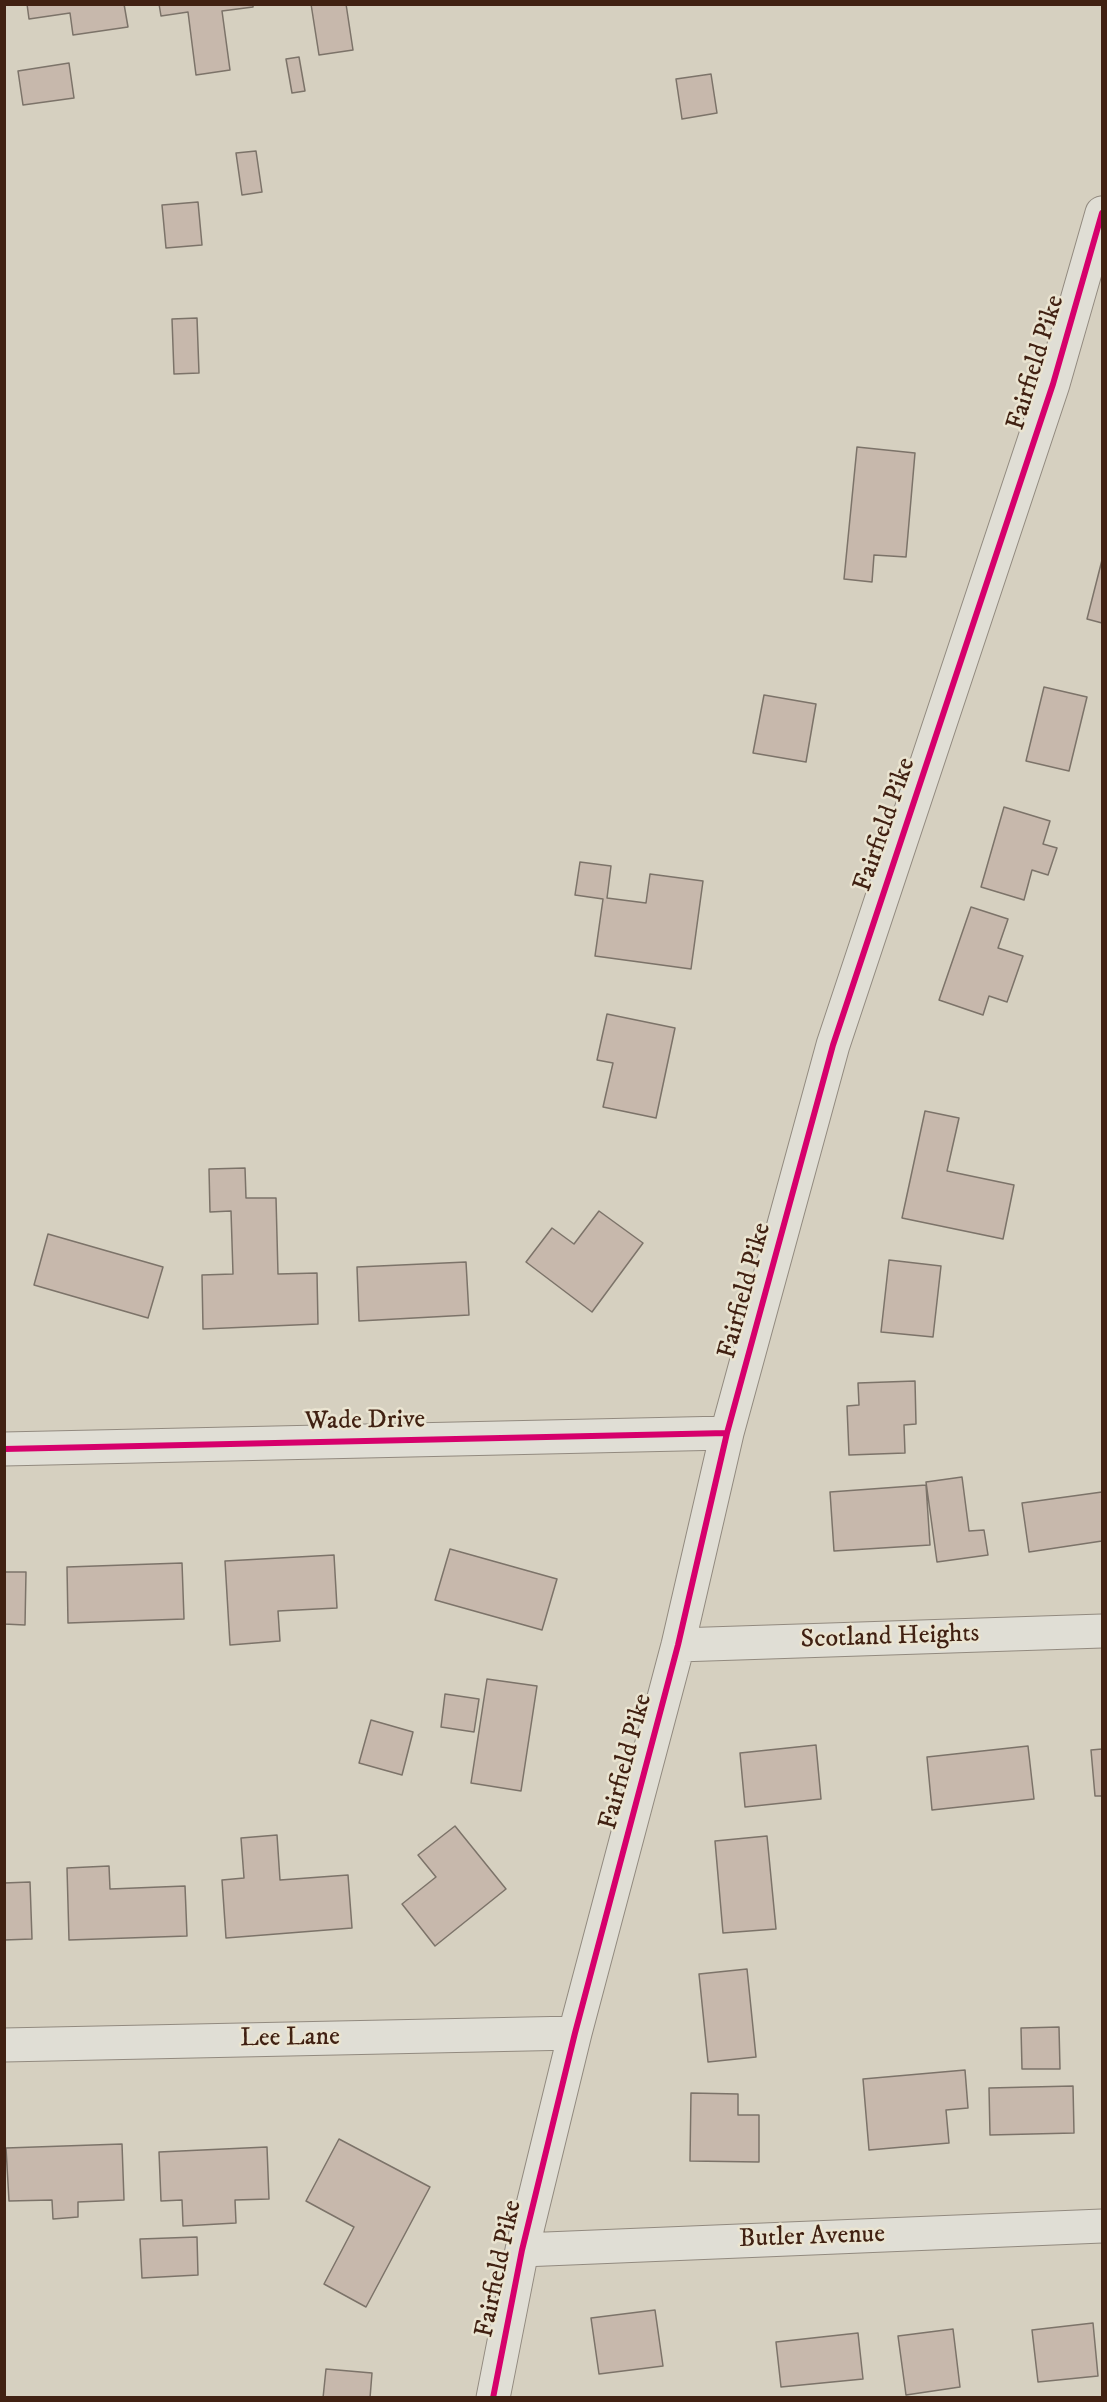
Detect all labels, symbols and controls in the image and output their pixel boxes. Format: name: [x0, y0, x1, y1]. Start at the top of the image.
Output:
street label: Fairfield Pike: [1002, 292, 1072, 434]
street label: Fairfield Pike: [849, 754, 923, 896]
street label: Fairfield Pike: [713, 1220, 779, 1362]
street label: Wade Drive: [304, 1405, 426, 1439]
street label: Scotland Heights: [800, 1619, 980, 1657]
street label: Fairfield Pike: [594, 1691, 660, 1833]
street label: Lee Lane: [240, 2023, 340, 2055]
street label: Fairfield Pike: [470, 2197, 530, 2341]
street label: Butler Avenue: [738, 2220, 886, 2256]

